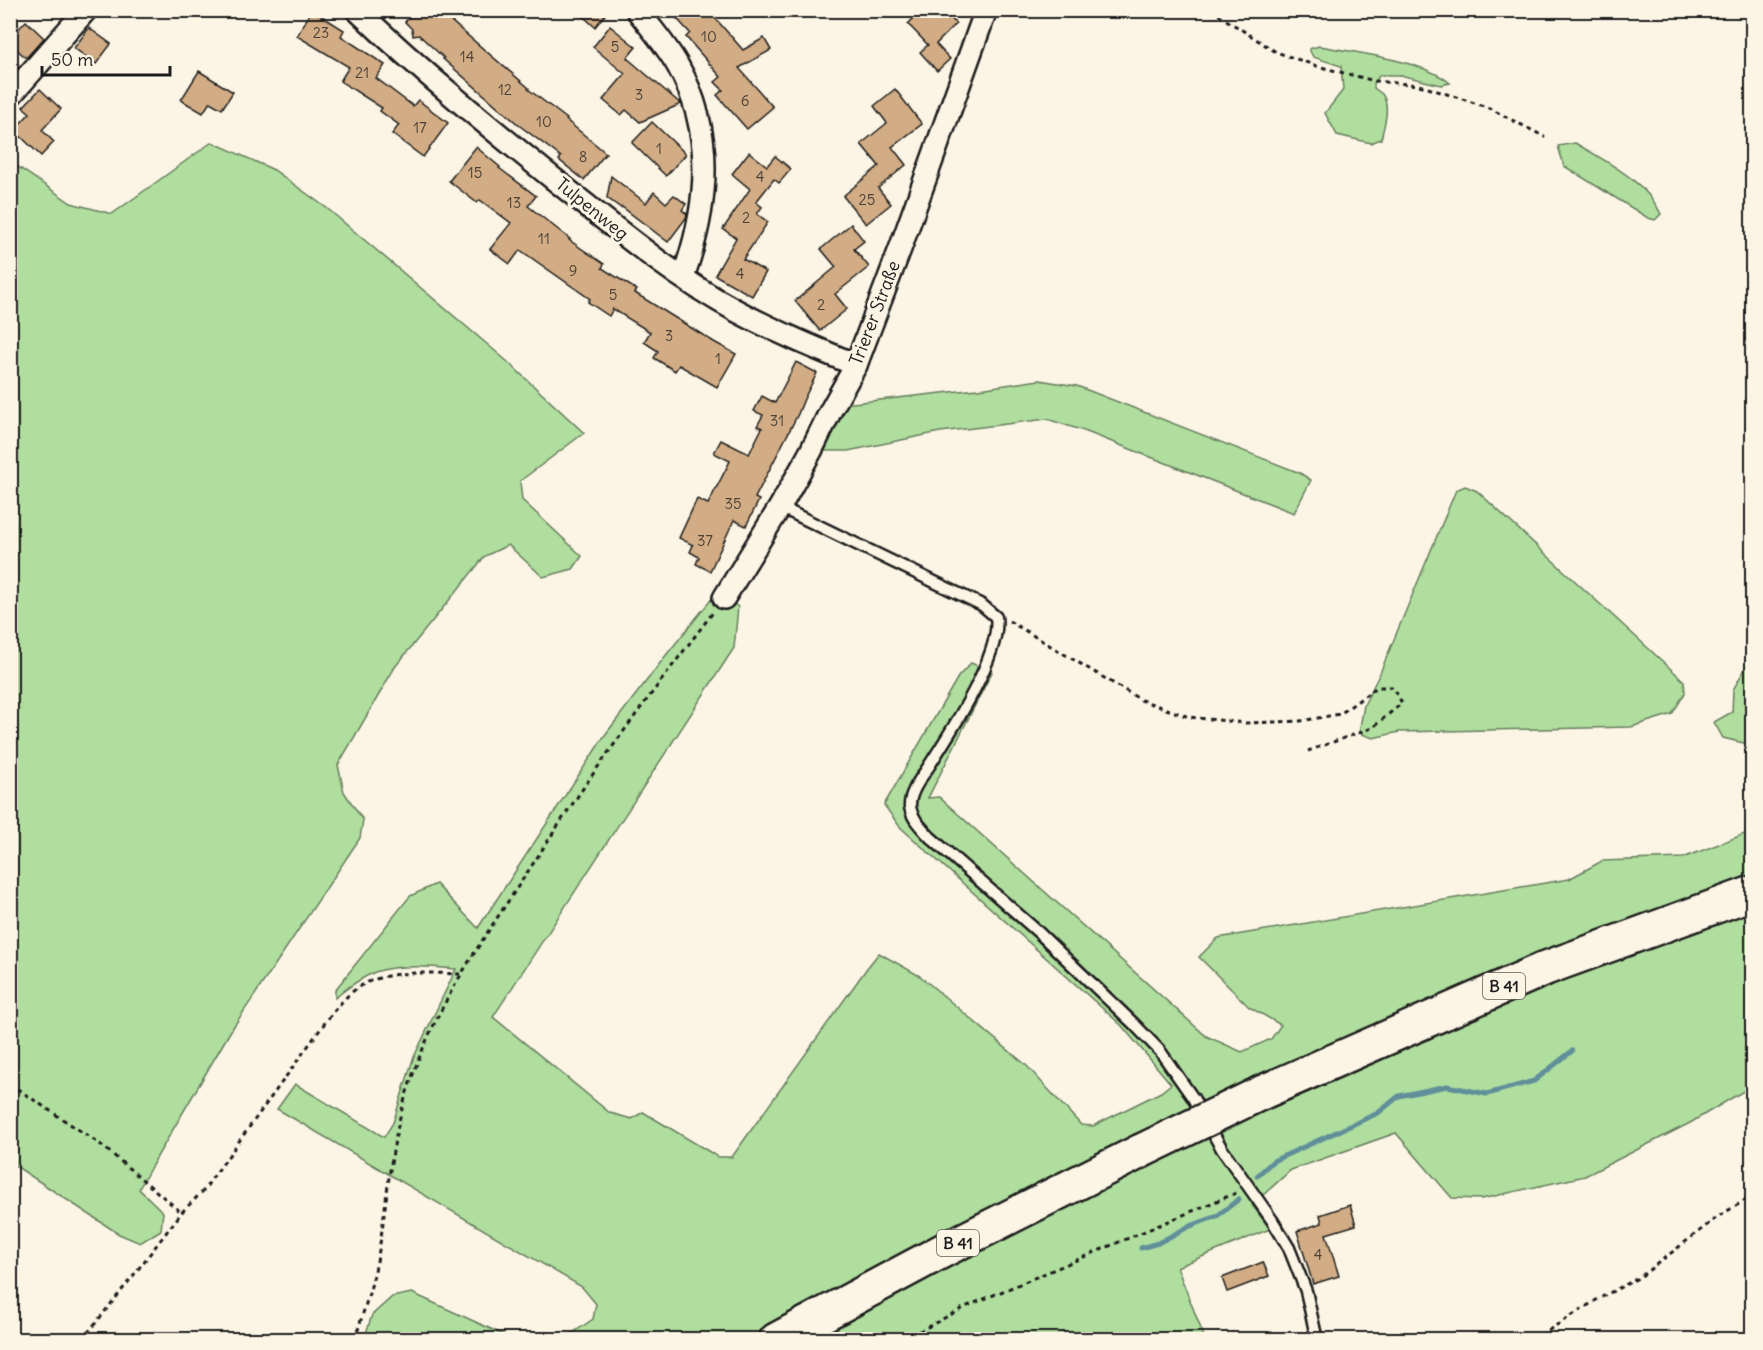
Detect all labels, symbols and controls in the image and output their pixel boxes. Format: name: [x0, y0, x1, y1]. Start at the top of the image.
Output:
house number: 23: [313, 23, 329, 42]
house number: 10: [701, 27, 717, 46]
house number: 5: [611, 37, 619, 56]
scale bar: [42, 39, 170, 77]
house number: 14: [460, 47, 475, 66]
text: 50 m: [51, 48, 93, 71]
house number: 21: [355, 63, 369, 82]
house number: 12: [498, 80, 512, 99]
house number: 3: [635, 85, 643, 104]
house number: 6: [741, 91, 749, 110]
house number: 10: [536, 112, 552, 131]
house number: 17: [413, 118, 427, 137]
house number: 1: [656, 139, 662, 158]
house number: 8: [579, 147, 587, 166]
house number: 15: [468, 163, 482, 182]
house number: 4: [756, 167, 765, 186]
street label: Tulpenweg: [551, 172, 633, 245]
house number: 25: [859, 190, 875, 209]
house number: 13: [507, 193, 521, 212]
house number: 2: [742, 208, 750, 227]
house number: 11: [538, 229, 550, 248]
street label: Trierer Straße: [844, 257, 905, 368]
house number: 9: [569, 261, 577, 280]
house number: 4: [736, 264, 745, 283]
house number: 5: [609, 285, 617, 304]
house number: 2: [817, 295, 825, 314]
house number: 3: [665, 326, 673, 345]
house number: 1: [715, 349, 721, 368]
house number: 31: [770, 411, 784, 430]
house number: 35: [724, 494, 742, 513]
house number: 37: [697, 531, 713, 550]
road number: B 41: [1483, 973, 1525, 999]
road number: B 41: [937, 1230, 979, 1256]
house number: 4: [1314, 1245, 1323, 1264]

